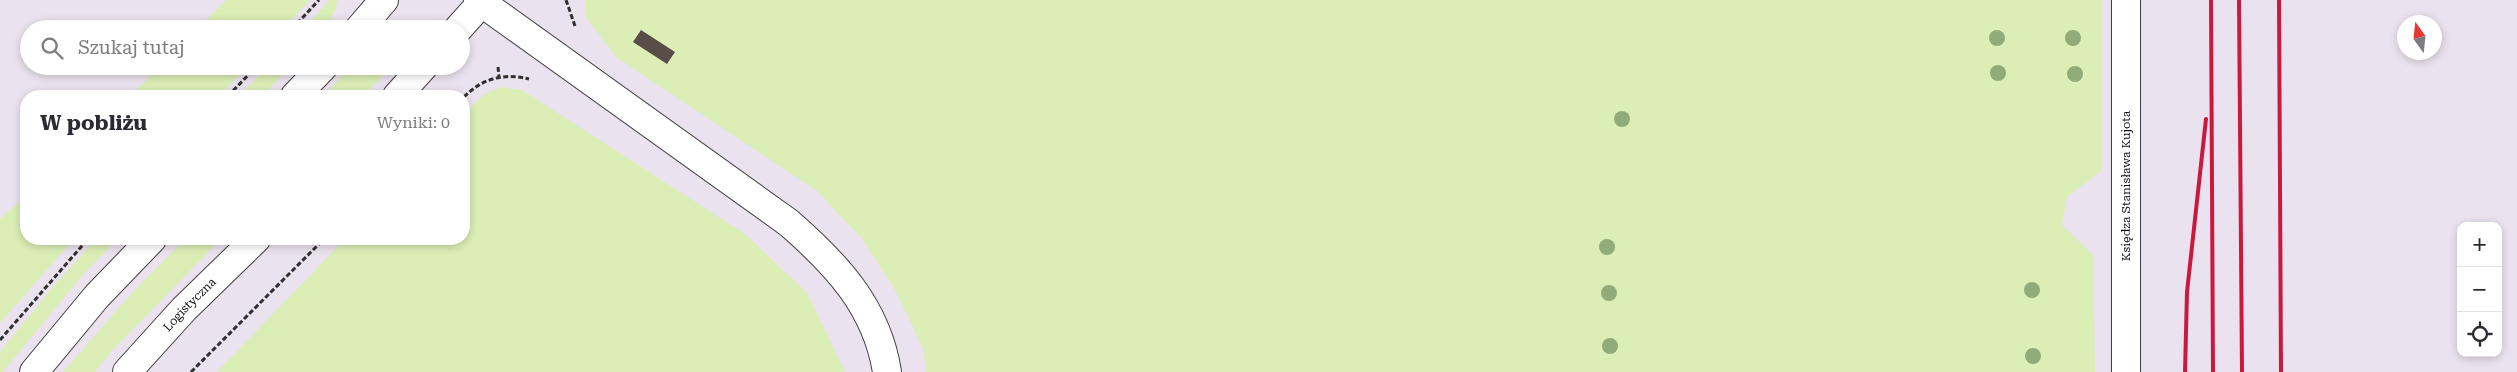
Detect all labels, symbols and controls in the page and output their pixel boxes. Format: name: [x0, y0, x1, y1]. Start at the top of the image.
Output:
north arrow: [2397, 15, 2442, 60]
search box: [20, 20, 470, 75]
icon: search: [38, 34, 66, 62]
text: Szukaj tutaj: [78, 36, 185, 59]
street label: Księdza Stanisława Kujota: [2119, 110, 2133, 261]
text: W pobliżu: [40, 111, 147, 135]
text: Wyniki: 0: [377, 113, 450, 132]
map controls: [2457, 222, 2502, 357]
button: +: [2457, 222, 2502, 267]
button: −: [2457, 267, 2502, 312]
street label: Logistyczna: [160, 275, 219, 334]
button: locate: [2457, 312, 2502, 357]

